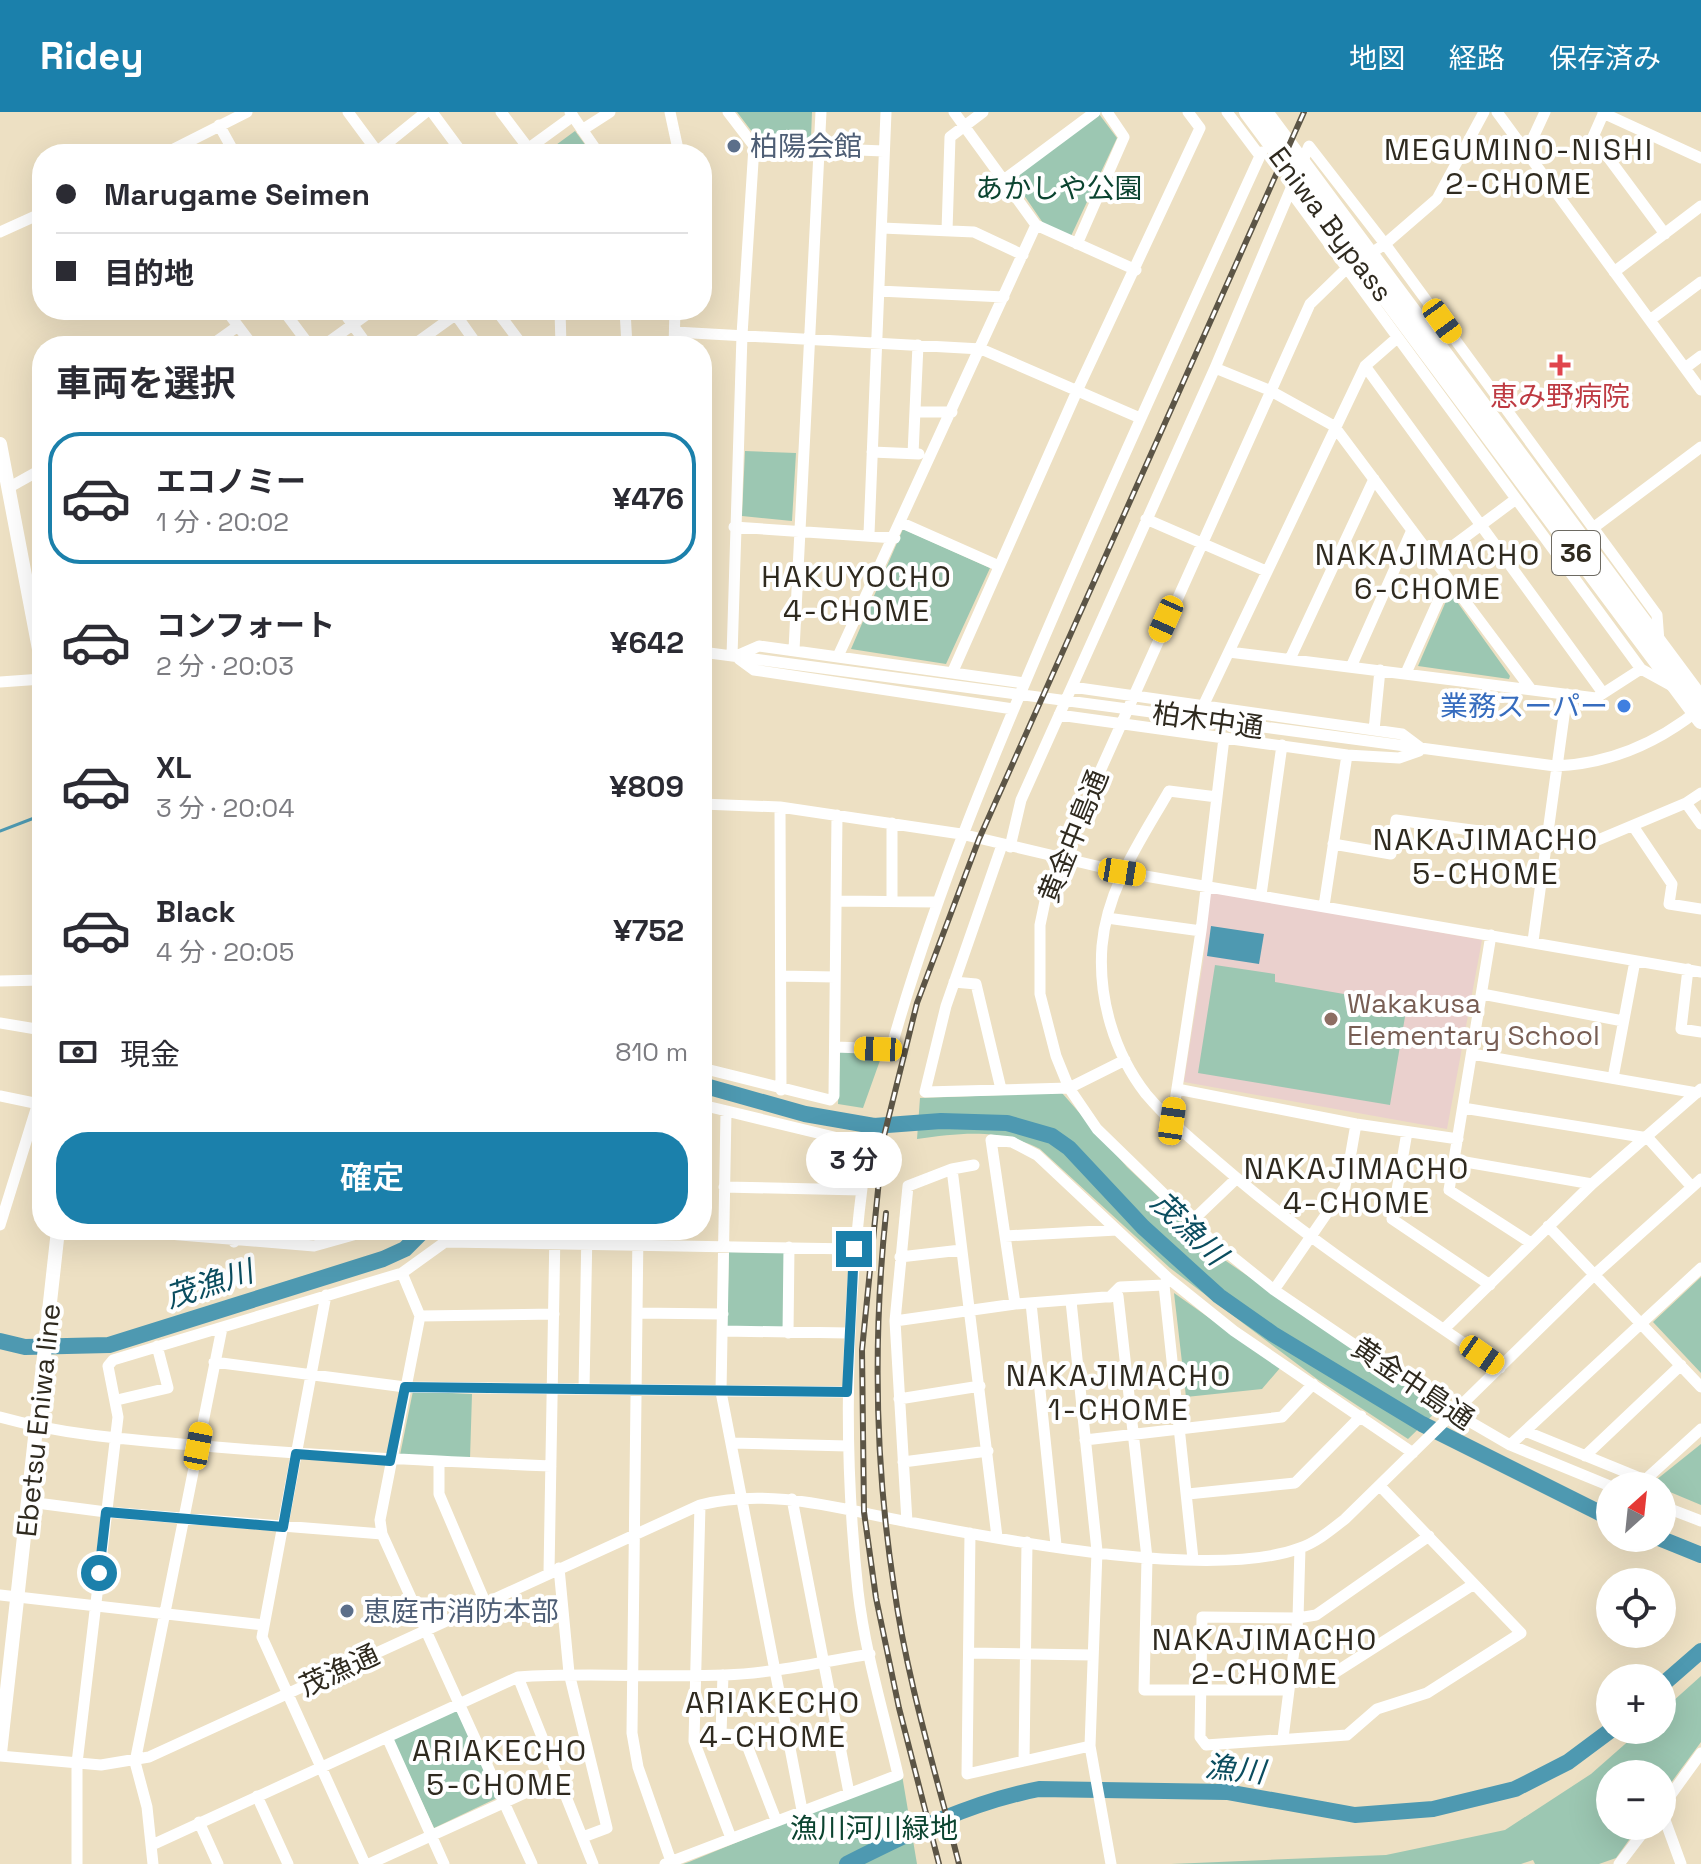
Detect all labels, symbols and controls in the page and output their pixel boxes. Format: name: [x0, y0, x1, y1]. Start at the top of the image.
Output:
text: Ridey: [40, 32, 144, 80]
text: 地図: [1349, 40, 1405, 76]
text: 経路: [1449, 40, 1505, 76]
text: 保存済み: [1549, 40, 1661, 76]
place label: 柏陽会館: [750, 128, 862, 164]
district label: MEGUMINO-NISHI 2-CHOME: [1384, 130, 1654, 203]
marker: 柏陽会館: [725, 137, 743, 155]
street label: Eniwa Bypass: [1261, 140, 1401, 308]
park label: あかしや公園: [975, 170, 1143, 206]
text: Marugame Seimen: [104, 175, 370, 214]
text: 目的地: [104, 254, 194, 293]
car: [1418, 295, 1466, 347]
marker: 恵み野病院: [1549, 354, 1571, 376]
text: 車両を選択: [56, 361, 236, 407]
place label: 恵み野病院: [1490, 378, 1630, 414]
icon: car: [60, 462, 132, 534]
text: エコノミー: [156, 462, 306, 501]
text: ¥476: [613, 479, 684, 518]
text: 1 分 · 20:02: [156, 505, 289, 539]
road number: 36: [1552, 531, 1600, 575]
district label: NAKAJIMACHO 6-CHOME: [1315, 535, 1541, 608]
district label: HAKUYOCHO 4-CHOME: [761, 557, 953, 630]
car: [1145, 592, 1187, 646]
icon: car: [60, 606, 132, 678]
text: コンフォート: [156, 606, 335, 645]
text: ¥642: [610, 623, 684, 662]
text: 2 分 · 20:03: [156, 649, 294, 683]
place label: 業務スーパー: [1440, 688, 1608, 724]
street label: 柏木中通: [1150, 694, 1266, 746]
marker: 業務スーパー: [1615, 697, 1633, 715]
text: XL: [156, 748, 192, 787]
icon: car: [60, 750, 132, 822]
street label: 黄金中島通: [1030, 764, 1116, 908]
text: ¥809: [609, 767, 684, 806]
text: 3 分 · 20:04: [156, 791, 294, 825]
district label: NAKAJIMACHO 5-CHOME: [1373, 820, 1599, 893]
car: [1096, 856, 1148, 888]
text: Black: [156, 892, 235, 931]
icon: car: [60, 894, 132, 966]
text: ¥752: [613, 911, 684, 950]
text: 4 分 · 20:05: [156, 935, 294, 969]
place label: Wakakusa Elementary School: [1347, 985, 1600, 1053]
marker: Wakakusa Elementary School: [1322, 1010, 1340, 1028]
icon: cash: [56, 1030, 100, 1074]
text: 現金: [120, 1035, 180, 1074]
text: 810 m: [615, 1035, 688, 1069]
car: [854, 1036, 902, 1062]
car: [1157, 1096, 1187, 1146]
button: 確定: [56, 1132, 688, 1224]
callout: 3 分: [806, 1133, 902, 1189]
text: 3 分: [830, 1143, 878, 1177]
district label: NAKAJIMACHO 4-CHOME: [1244, 1149, 1470, 1222]
water label: 茂漁川: [1143, 1183, 1237, 1275]
route end: [836, 1231, 872, 1267]
water label: 茂漁川: [160, 1251, 261, 1316]
street label: Ebetsu Eniwa line: [8, 1301, 68, 1539]
street label: 黄金中島通: [1345, 1329, 1481, 1437]
car: [1455, 1331, 1509, 1379]
district label: NAKAJIMACHO 1-CHOME: [1006, 1356, 1232, 1429]
car: [182, 1420, 214, 1472]
north arrow: [1596, 1472, 1676, 1552]
map controls: [1596, 1472, 1676, 1840]
route start: [81, 1555, 117, 1591]
button: locate: [1596, 1568, 1676, 1648]
place label: 恵庭市消防本部: [363, 1593, 559, 1629]
marker: 恵庭市消防本部: [338, 1602, 356, 1620]
district label: NAKAJIMACHO 2-CHOME: [1152, 1620, 1378, 1693]
street label: 茂漁通: [293, 1636, 385, 1704]
button: +: [1596, 1664, 1676, 1744]
district label: ARIAKECHO 4-CHOME: [685, 1683, 861, 1756]
district label: ARIAKECHO 5-CHOME: [412, 1731, 588, 1804]
water label: 漁川: [1203, 1746, 1270, 1792]
button: −: [1596, 1760, 1676, 1840]
park label: 漁川河川緑地: [790, 1810, 958, 1846]

